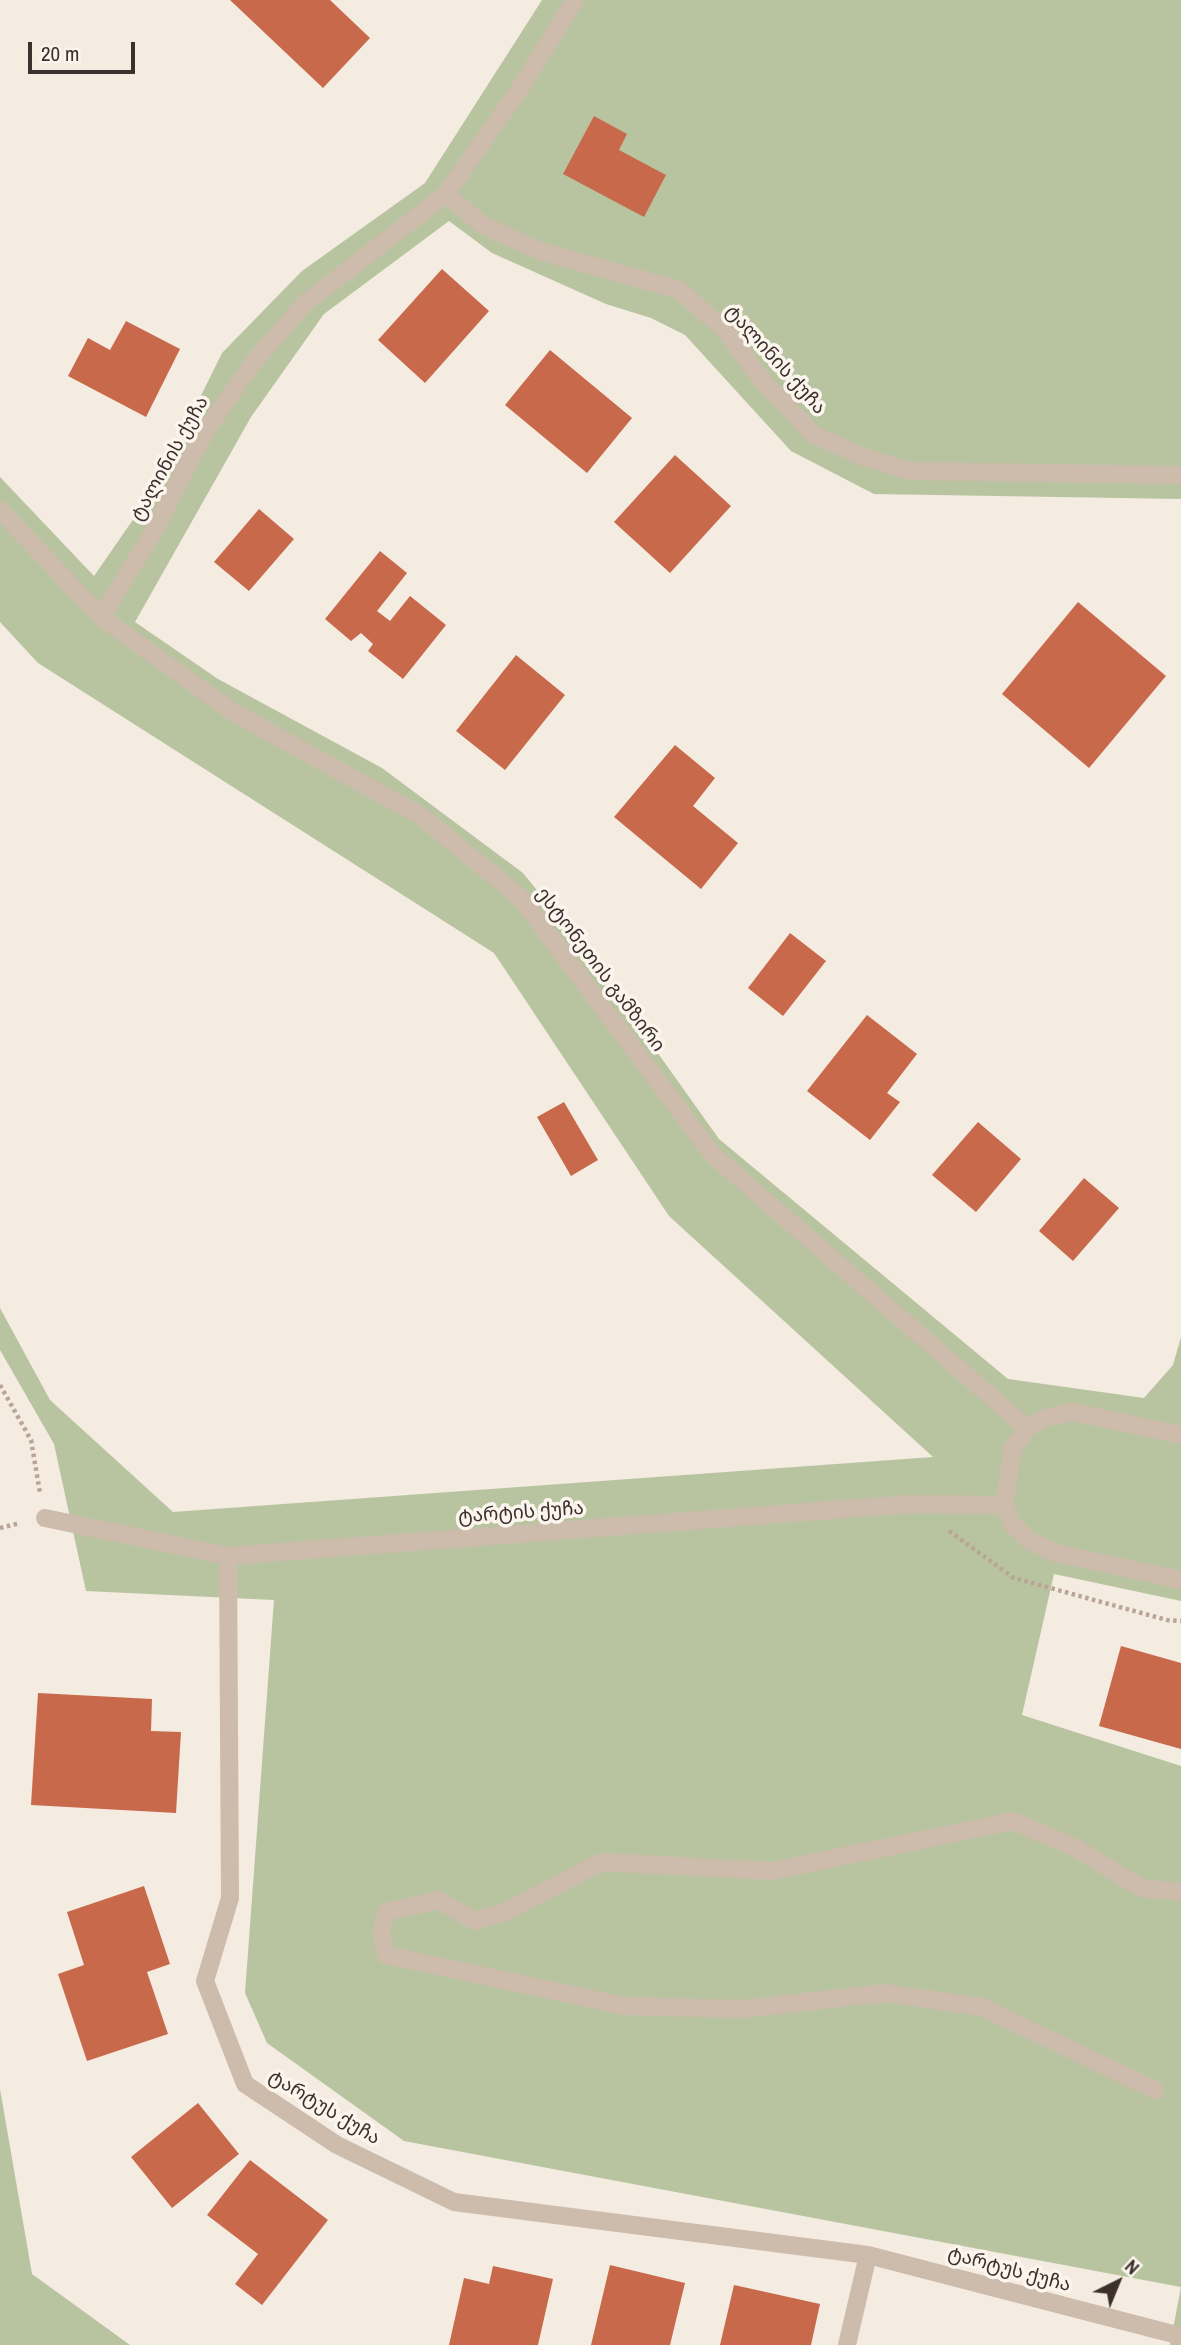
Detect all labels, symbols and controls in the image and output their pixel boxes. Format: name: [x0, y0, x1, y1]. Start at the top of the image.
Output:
scale bar: [32, 28, 138, 72]
text: 20 m: [41, 39, 79, 68]
street label: ტალინის ქუჩა: [720, 301, 830, 419]
street label: ტალინის ქუჩა: [126, 393, 214, 525]
street label: ესტონეთის გამზირი: [531, 883, 669, 1057]
street label: ტარტის ქუჩა: [457, 1497, 585, 1529]
street label: ტარტუს ქუჩა: [264, 2066, 384, 2150]
street label: ტარტუს ქუჩა: [945, 2243, 1073, 2297]
north arrow: [1083, 2247, 1153, 2317]
text: N: [1119, 2253, 1145, 2280]

